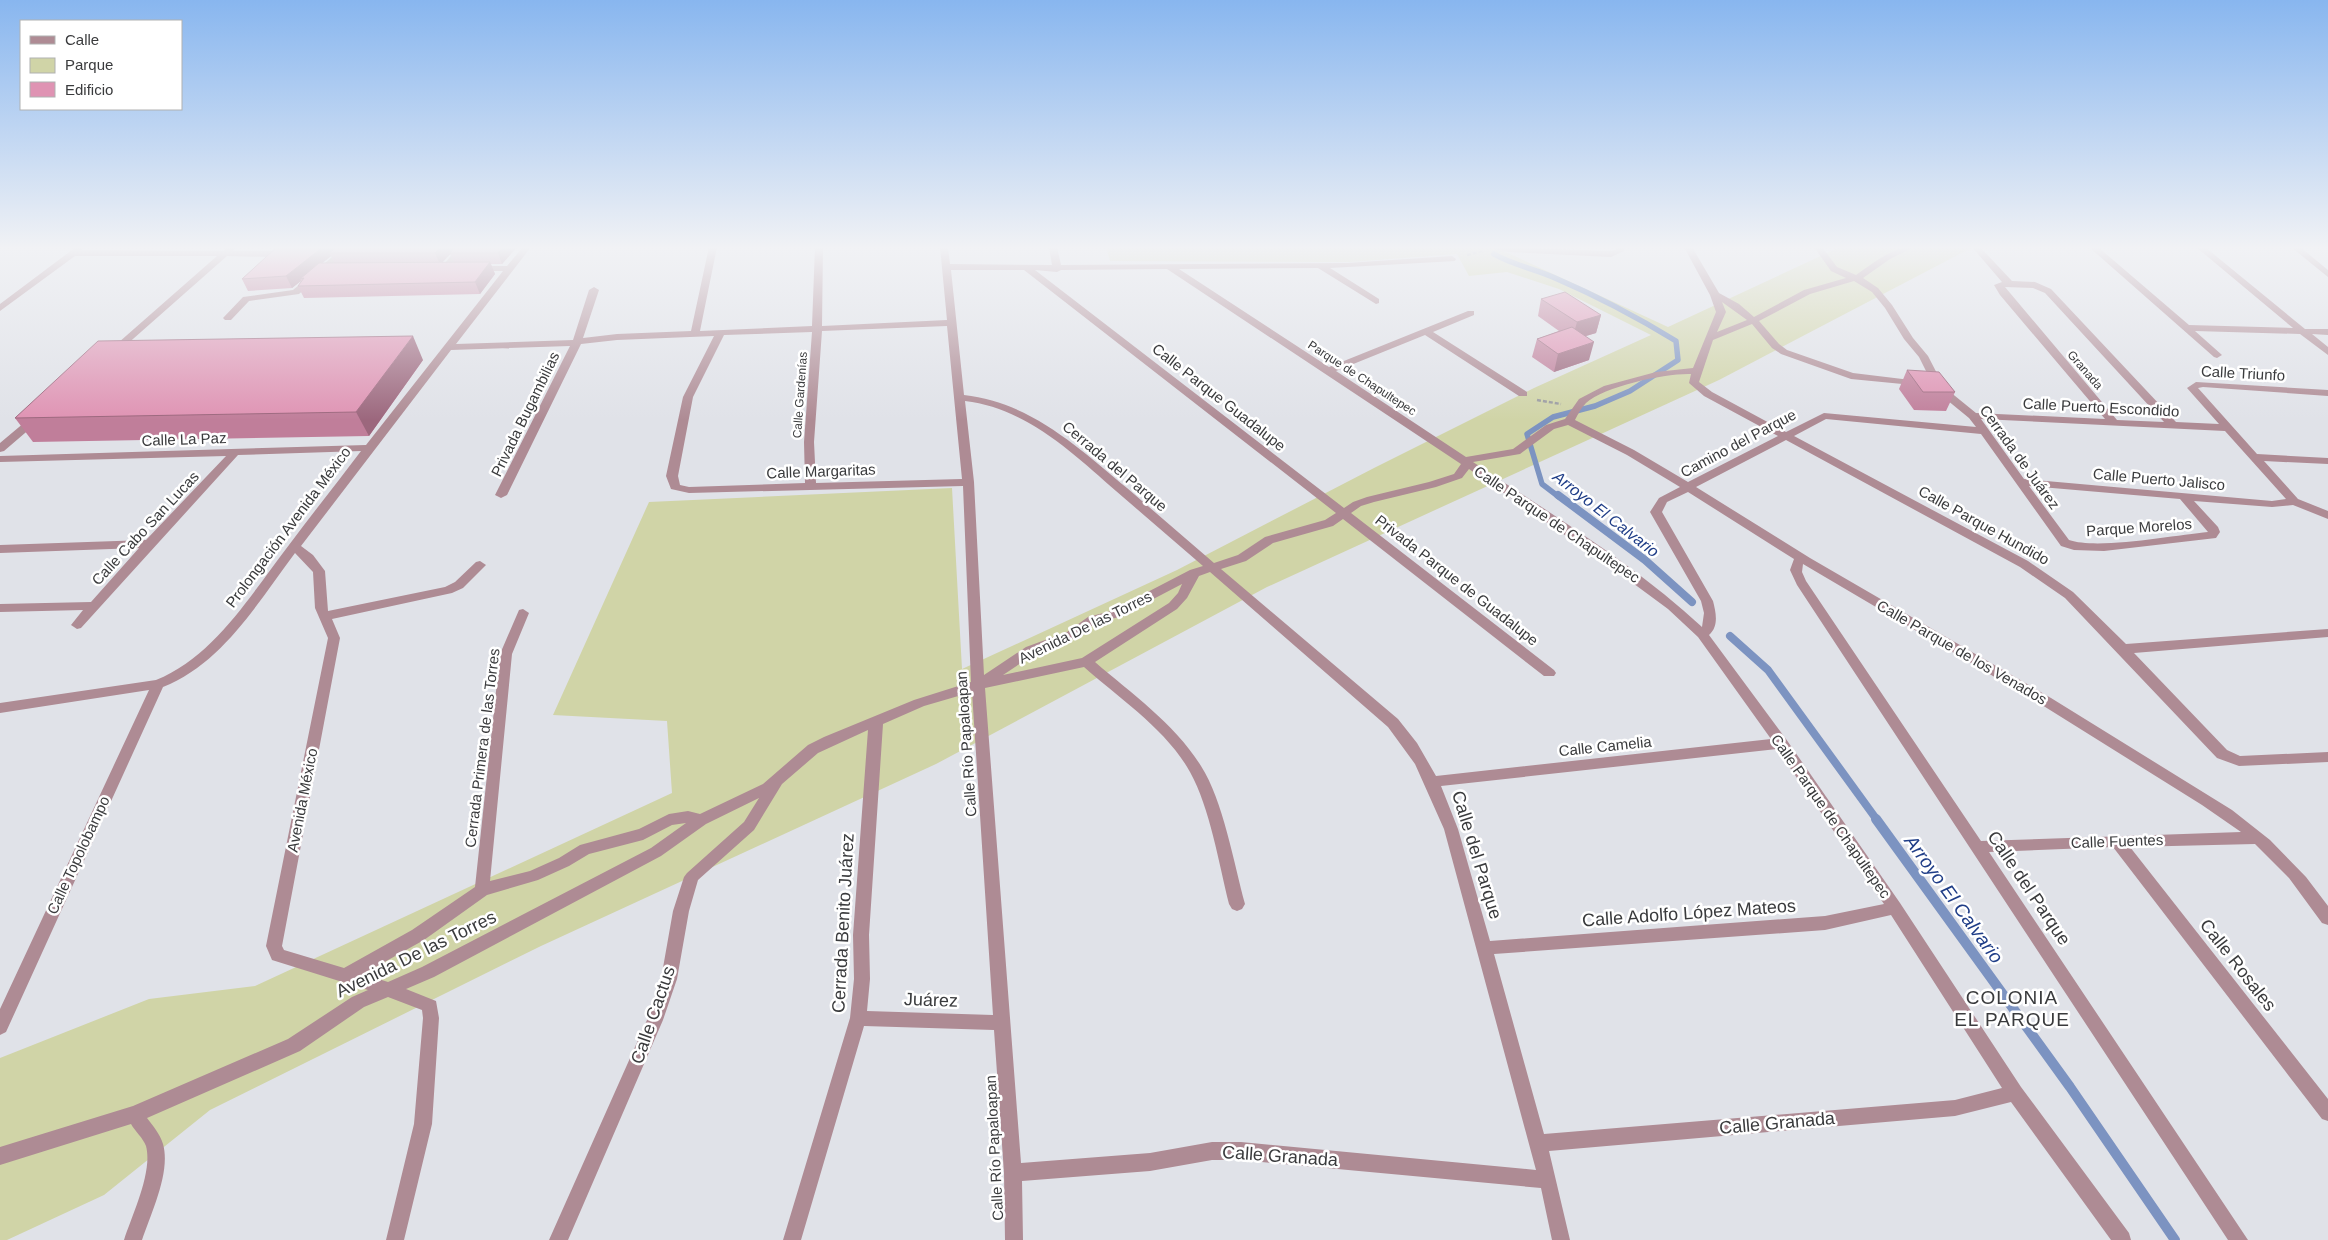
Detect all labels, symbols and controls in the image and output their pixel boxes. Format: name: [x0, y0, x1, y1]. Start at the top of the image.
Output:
legend: [20, 20, 182, 110]
text: Calle: [65, 31, 99, 48]
text: Parque: [65, 56, 113, 73]
text: Edificio: [65, 81, 113, 98]
street label: Parque de Chapultepec: [1305, 338, 1419, 418]
street label: Calle Parque Guadalupe: [1149, 340, 1289, 454]
street label: Granada: [2064, 348, 2106, 392]
street label: Privada Bugambilias: [487, 349, 563, 479]
street label: Calle Gardenías: [790, 351, 810, 439]
street label: Calle Triunfo: [2201, 362, 2285, 384]
street label: Calle Puerto Escondido: [2022, 394, 2180, 420]
street label: Cerrada de Juárez: [1977, 402, 2063, 512]
street label: Camino del Parque: [1677, 405, 1799, 481]
street label: Cerrada del Parque: [1059, 417, 1171, 515]
street label: Calle La Paz: [141, 429, 227, 449]
street label: Prolongación Avenida México: [222, 443, 354, 611]
street label: Calle Margaritas: [766, 461, 876, 481]
street label: Calle Parque de Chapultepec: [1471, 462, 1643, 586]
street label: Calle Puerto Jalisco: [2092, 465, 2226, 493]
water label: Arroyo El Calvario: [1549, 467, 1662, 560]
street label: Calle Cabo San Lucas: [88, 468, 202, 588]
street label: Calle Parque Hundido: [1916, 482, 2052, 568]
street label: Privada Parque de Guadalupe: [1372, 511, 1542, 649]
street label: Parque Morelos: [2086, 515, 2192, 539]
street label: Avenida De las Torres: [1016, 587, 1154, 667]
street label: Calle Parque de los Venados: [1874, 596, 2050, 708]
street label: Cerrada Primera de las Torres: [461, 647, 503, 849]
street label: Calle Río Papaloapan: [952, 671, 980, 817]
street label: Calle Parque de Chapultepec: [1768, 731, 1894, 902]
street label: Calle Camelia: [1558, 733, 1653, 759]
street label: Avenida México: [284, 747, 320, 853]
street label: Calle del Parque: [1448, 788, 1506, 922]
street label: Calle Topolobampo: [43, 793, 113, 917]
street label: Calle del Parque: [1983, 827, 2075, 949]
water label: Arroyo El Calvario: [1900, 830, 2007, 967]
street label: Calle Fuentes: [2070, 831, 2164, 851]
street label: Cerrada Benito Juárez: [828, 833, 858, 1013]
street label: Calle Adolfo López Mateos: [1581, 896, 1797, 930]
street label: Avenida De las Torres: [333, 907, 499, 1001]
street label: Calle Rosales: [2196, 915, 2280, 1015]
street label: Calle Cactus: [627, 964, 679, 1066]
district label: COLONIA EL PARQUE: [1954, 987, 2070, 1030]
street label: Juárez: [904, 989, 958, 1011]
street label: Calle Río Papaloapan: [982, 1075, 1006, 1221]
street label: Calle Granada: [1718, 1108, 1837, 1138]
street label: Calle Granada: [1221, 1142, 1340, 1170]

